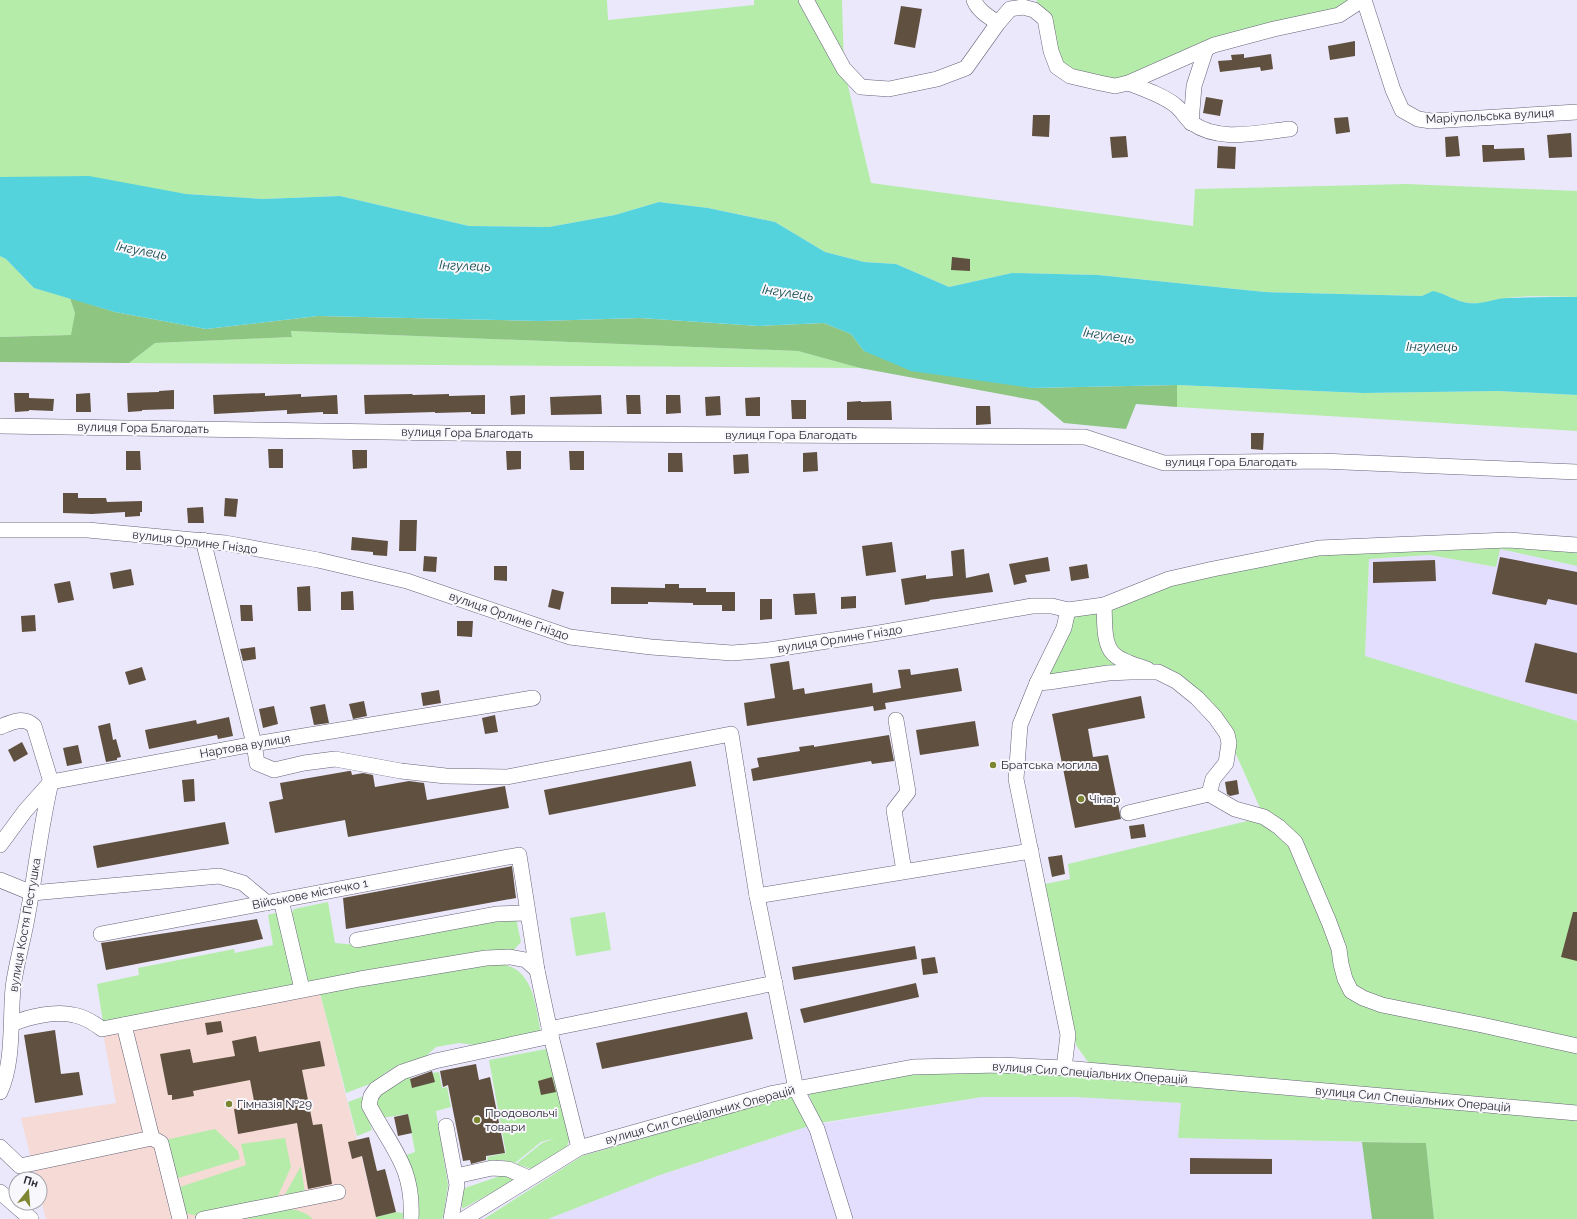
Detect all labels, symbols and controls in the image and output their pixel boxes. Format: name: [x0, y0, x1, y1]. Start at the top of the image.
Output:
street label: Маріупольська вулиця: [1425, 106, 1555, 126]
water label: Інгулець: [115, 238, 169, 263]
water label: Інгулець: [439, 257, 491, 274]
water label: Інгулець: [761, 281, 815, 304]
water label: Інгулець: [1082, 324, 1136, 347]
water label: Інгулець: [1406, 339, 1458, 354]
street label: вулиця Гора Благодать: [77, 420, 209, 436]
street label: вулиця Гора Благодать: [401, 425, 533, 441]
street label: вулиця Гора Благодать: [725, 428, 857, 442]
street label: вулиця Гора Благодать: [1165, 455, 1297, 469]
street label: вулиця Орлине Гніздо: [132, 527, 258, 557]
street label: вулиця Орлине Гніздо: [447, 589, 571, 643]
street label: вулиця Орлине Гніздо: [777, 622, 903, 656]
street label: Нартова вулиця: [199, 731, 291, 761]
place label: Братська могила: [1001, 758, 1098, 772]
marker: Братська могила: [988, 760, 998, 770]
place label: Чінар: [1089, 792, 1120, 806]
marker: Чінар: [1076, 794, 1086, 804]
street label: вулиця Костя Пестушка: [6, 857, 44, 993]
street label: Військове містечко 1: [251, 876, 369, 912]
street label: вулиця Сил Спеціальних Операцій: [992, 1059, 1188, 1087]
street label: вулиця Сил Спеціальних Операцій: [604, 1083, 796, 1147]
street label: вулиця Сил Спеціальних Операцій: [1315, 1083, 1511, 1115]
place label: Гімназія №29: [237, 1097, 312, 1111]
marker: Гімназія №29: [224, 1099, 234, 1109]
place label: Продовольчі товари: [485, 1106, 557, 1134]
marker: Продовольчі товари: [472, 1115, 482, 1125]
north arrow: [8, 1171, 48, 1211]
text: Пн: [22, 1174, 40, 1190]

